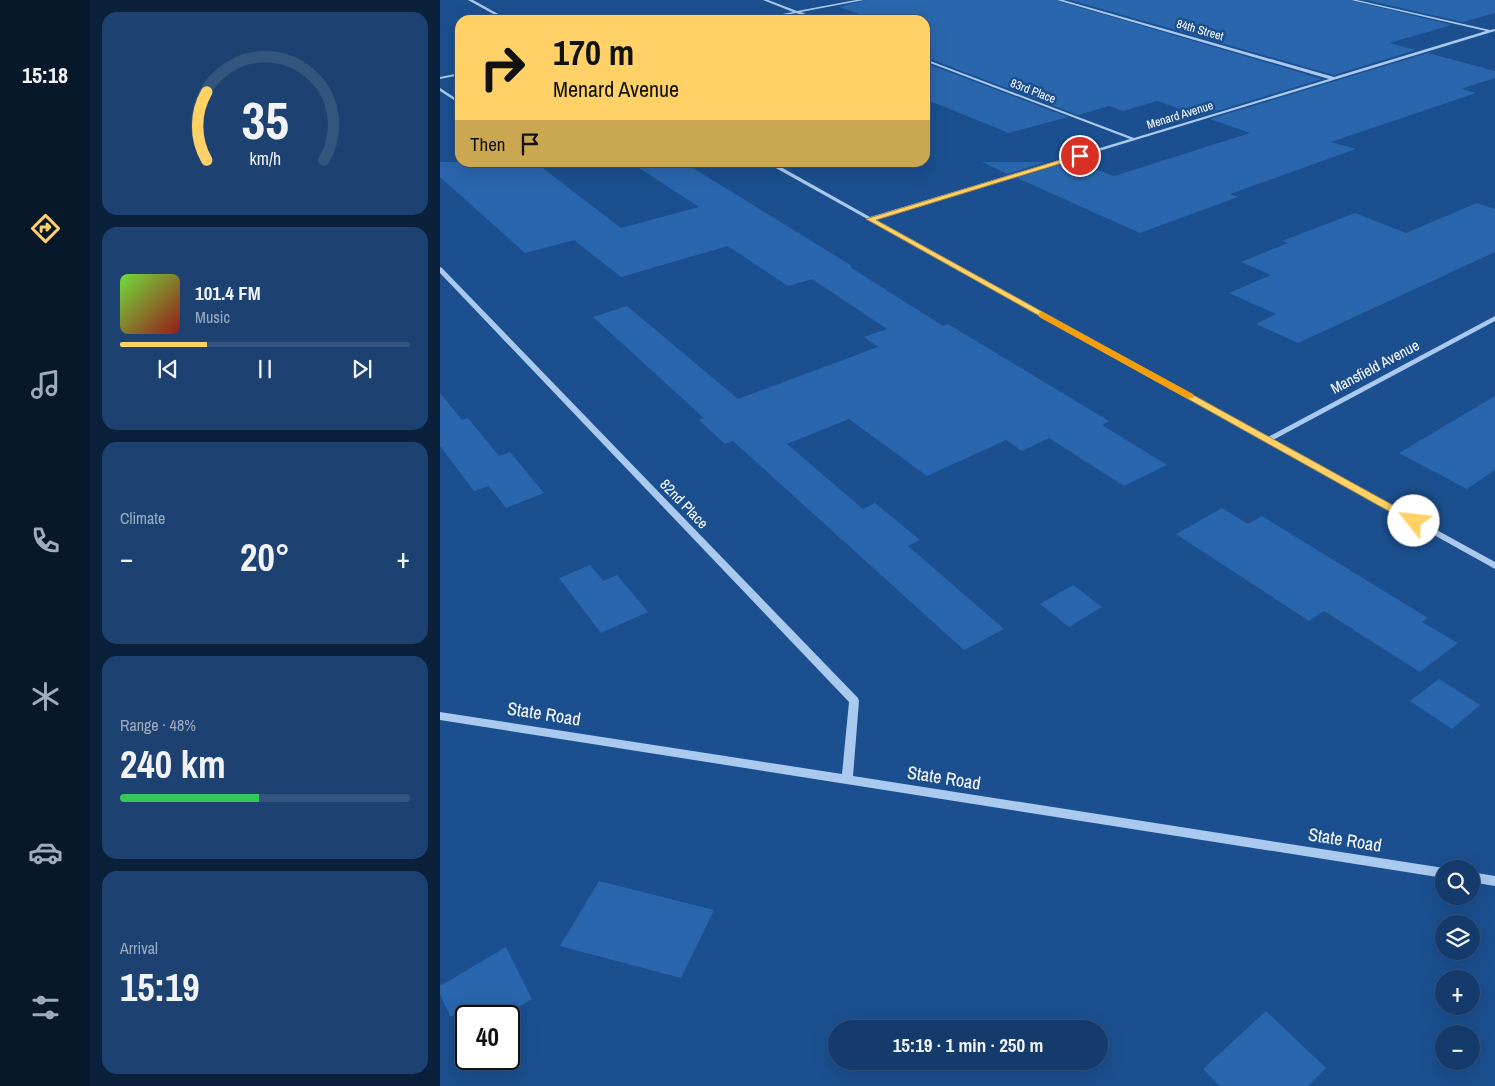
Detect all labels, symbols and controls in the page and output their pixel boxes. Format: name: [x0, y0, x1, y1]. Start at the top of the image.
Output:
street label: 84th Street: [1175, 16, 1226, 44]
text: 170 m: [553, 29, 634, 76]
icon: right: [470, 35, 535, 100]
text: 15:18: [22, 60, 68, 90]
text: Menard Avenue: [553, 74, 679, 104]
street label: 83rd Place: [1008, 75, 1058, 107]
text: 35: [241, 85, 289, 155]
street label: Menard Avenue: [1145, 97, 1215, 133]
icon: arrive: [516, 130, 544, 158]
text: Then: [470, 131, 506, 157]
pin: [1059, 135, 1101, 177]
icon: arrive: [1066, 142, 1094, 170]
text: km/h: [249, 147, 281, 171]
icon: directions: [28, 211, 63, 246]
text: 101.4 FM: [195, 280, 261, 306]
text: Music: [195, 306, 230, 328]
street label: Mansfield Avenue: [1327, 334, 1423, 399]
icon: previous: [154, 355, 182, 383]
icon: pause: [251, 355, 279, 383]
icon: next: [348, 355, 376, 383]
icon: music: [28, 367, 63, 402]
street label: 82nd Place: [655, 474, 713, 533]
position arrow: [1387, 494, 1439, 546]
text: Climate: [120, 507, 165, 529]
icon: phone: [28, 523, 63, 558]
text: 20°: [240, 532, 290, 583]
text: −: [120, 539, 133, 577]
text: +: [397, 539, 410, 577]
icon: climate: [28, 679, 63, 714]
street label: State Road: [506, 695, 583, 732]
text: Range · 48%: [120, 714, 196, 736]
text: 240 km: [120, 739, 226, 790]
street label: State Road: [906, 759, 983, 796]
street label: State Road: [1307, 821, 1384, 858]
icon: car: [28, 835, 63, 870]
map controls: [1435, 860, 1480, 1070]
button: search: [1435, 860, 1480, 905]
button: layers: [1435, 915, 1480, 960]
text: Arrival: [120, 937, 158, 959]
text: 15:19: [120, 962, 200, 1013]
button: +: [1435, 970, 1480, 1015]
icon: filters: [28, 990, 63, 1025]
speed limit sign: 40: [455, 1005, 520, 1070]
button: −: [1435, 1025, 1480, 1070]
text: 15:19 · 1 min · 250 m: [893, 1032, 1043, 1058]

